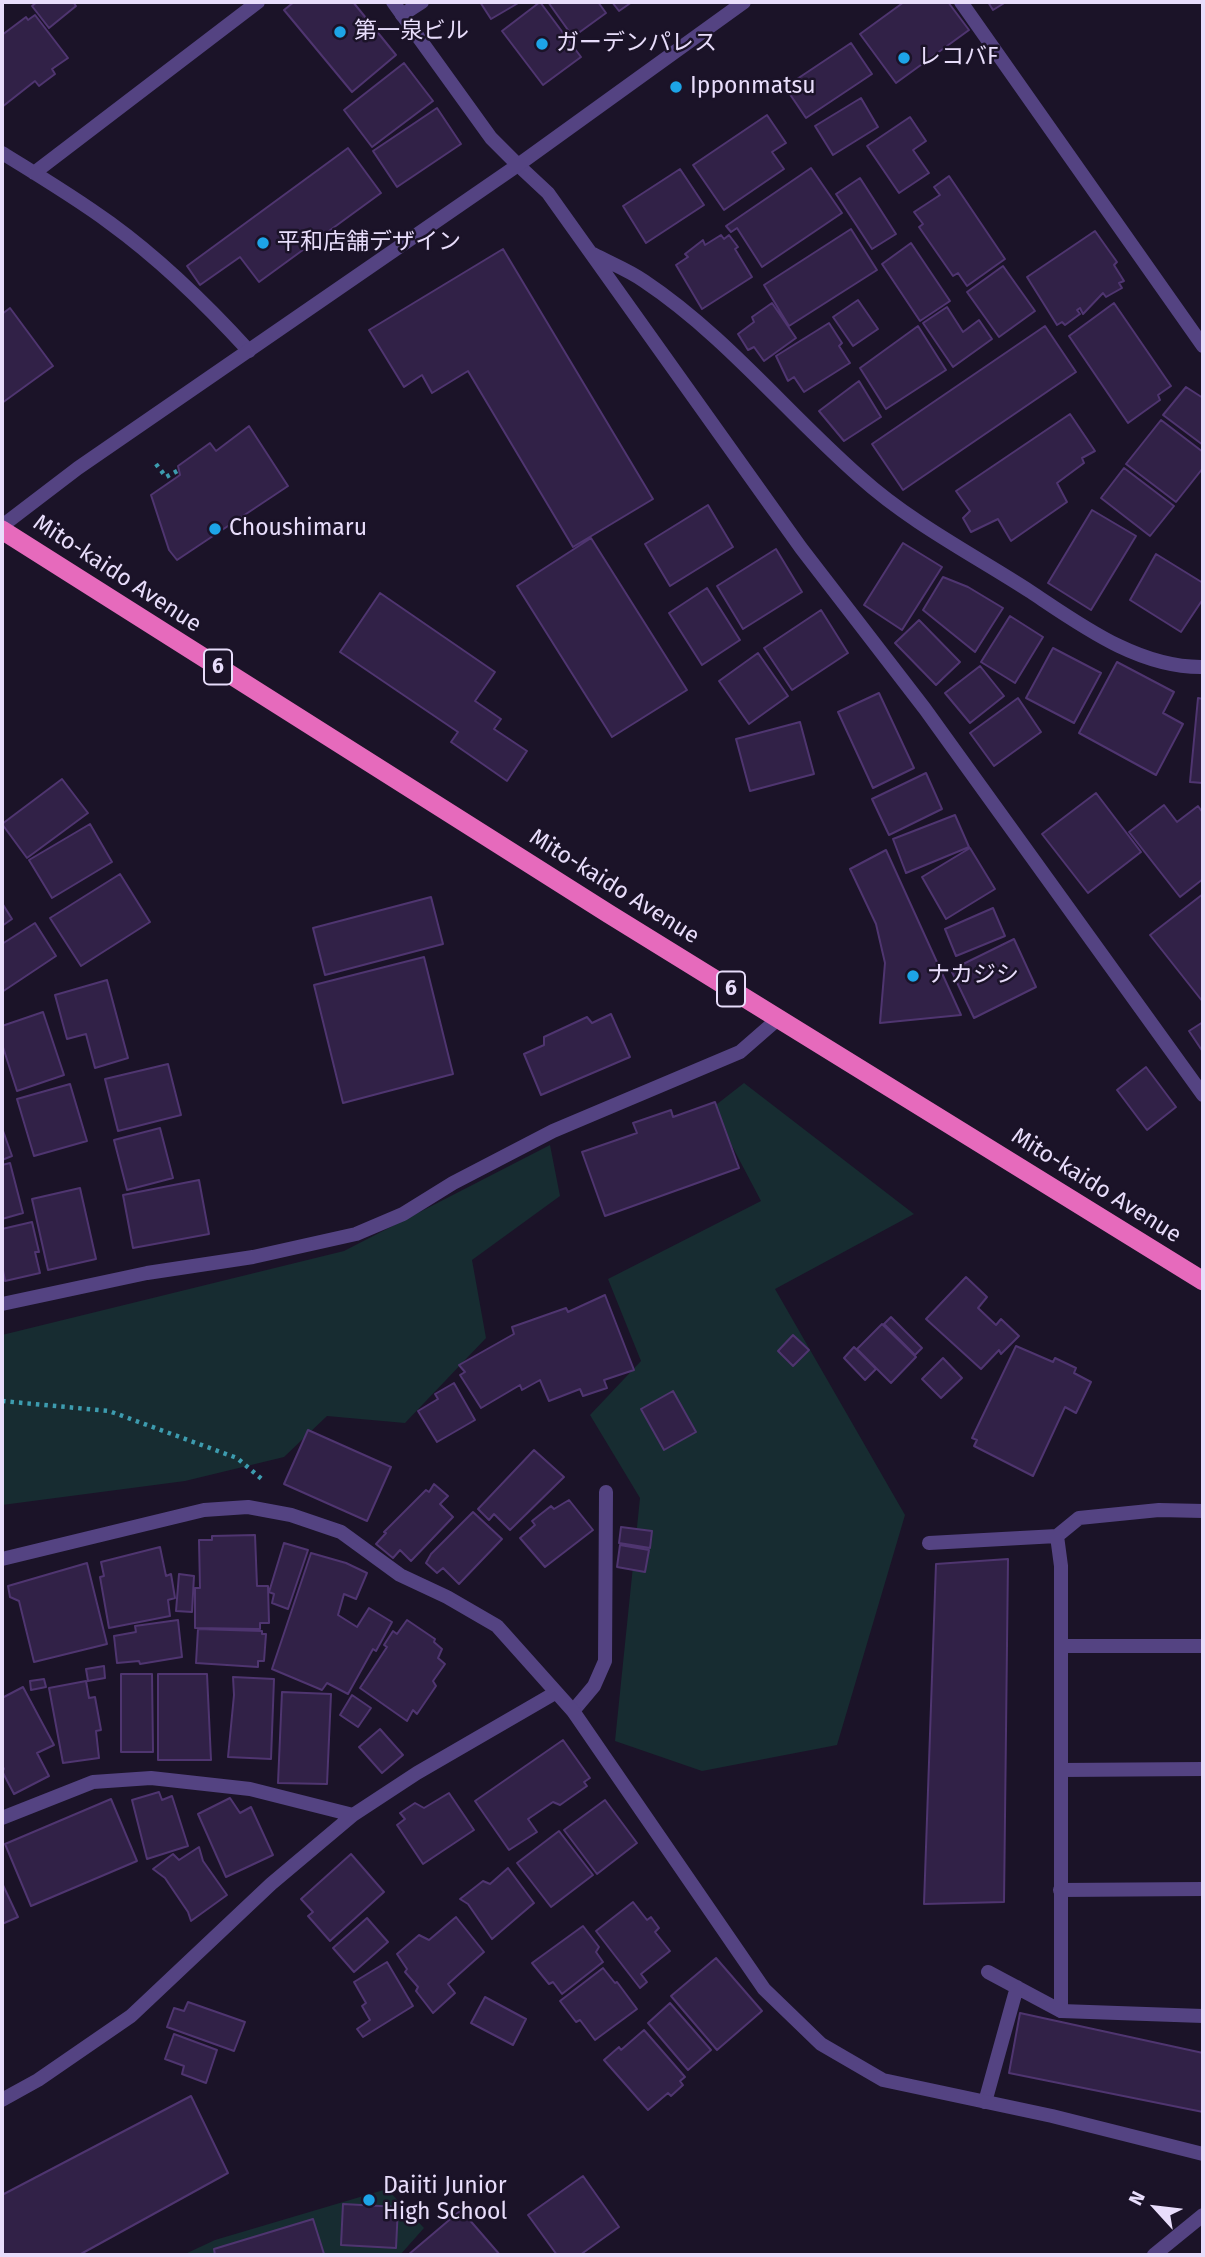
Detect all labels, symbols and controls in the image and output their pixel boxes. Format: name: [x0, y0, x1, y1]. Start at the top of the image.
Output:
place label: 第一泉ビル: [354, 18, 469, 46]
marker: 第一泉ビル: [332, 24, 348, 40]
place label: ガーデンパレス: [556, 30, 717, 58]
marker: ガーデンパレス: [534, 36, 550, 52]
place label: レコバF: [918, 44, 998, 72]
marker: レコバF: [896, 50, 912, 66]
place label: Ipponmatsu: [690, 73, 816, 101]
marker: Ipponmatsu: [668, 79, 684, 95]
place label: 平和店舗デザイン: [277, 229, 461, 257]
marker: 平和店舗デザイン: [255, 235, 271, 251]
street label: Mito-kaido Avenue: [28, 509, 206, 639]
place label: Choushimaru: [229, 515, 367, 543]
marker: Choushimaru: [207, 521, 223, 537]
road number: 6: [204, 650, 232, 684]
street label: Mito-kaido Avenue: [524, 824, 704, 950]
place label: ナカジシ: [927, 962, 1019, 990]
marker: ナカジシ: [905, 968, 921, 984]
road number: 6: [717, 972, 745, 1006]
street label: Mito-kaido Avenue: [1006, 1123, 1186, 1249]
place label: Daiiti Junior High School: [383, 2173, 507, 2227]
north arrow: [1121, 2173, 1191, 2243]
text: N: [1124, 2187, 1150, 2209]
marker: Daiiti Junior High School: [361, 2192, 377, 2208]

